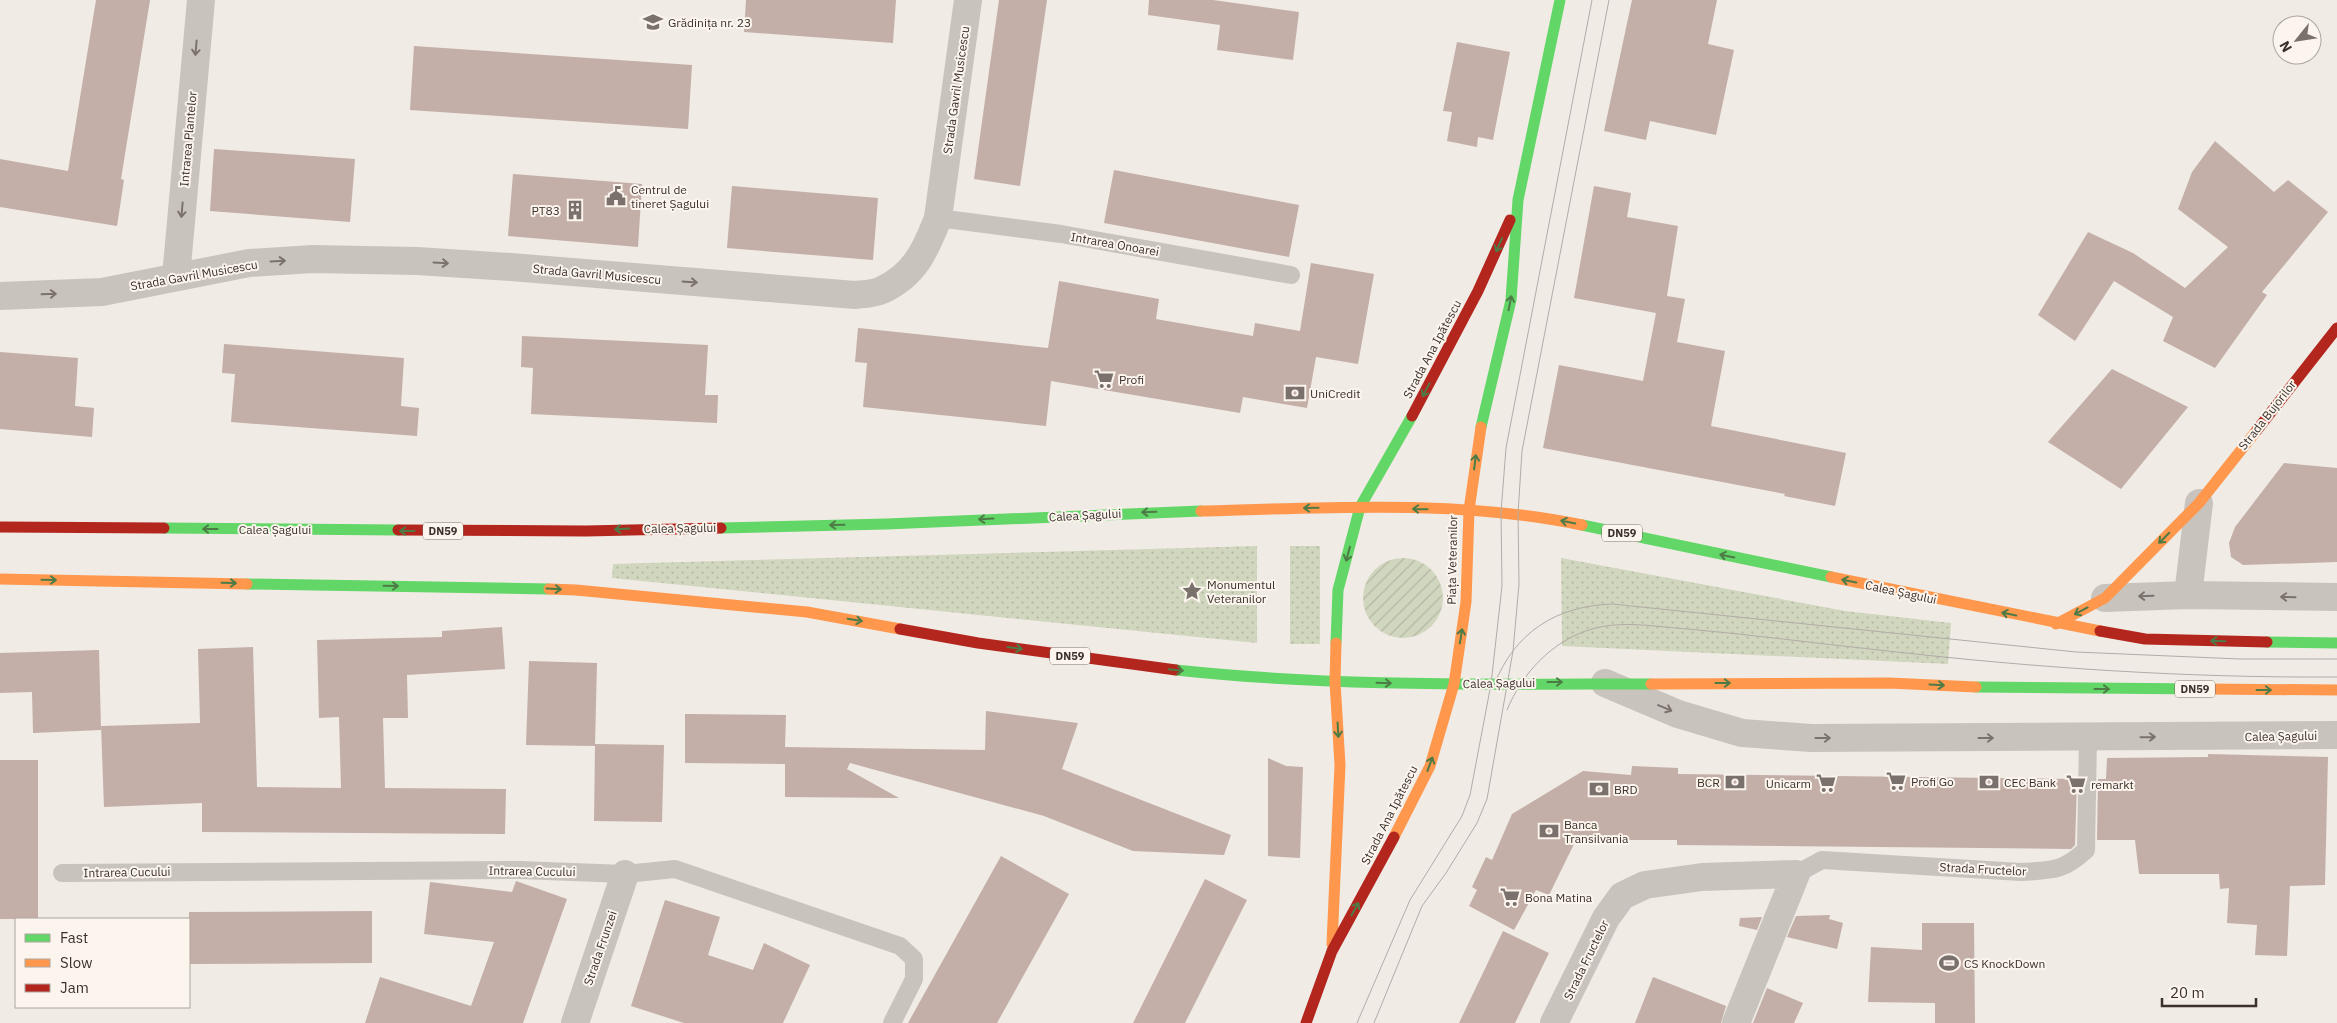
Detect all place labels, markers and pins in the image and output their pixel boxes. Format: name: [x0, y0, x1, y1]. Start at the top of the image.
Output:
school or university icon: Grădinița nr. 23: [642, 11, 664, 33]
place label: Grădinița nr. 23: [668, 15, 751, 30]
place label: Centrul de tineret Șagului: [631, 182, 709, 211]
public building icon: Centrul de tineret Șagului: [605, 185, 627, 207]
building icon: PT83: [564, 199, 586, 221]
place label: PT83: [531, 203, 560, 218]
supermarket icon: Profi: [1093, 368, 1115, 390]
place label: Profi: [1119, 372, 1144, 387]
bank icon: UniCredit: [1284, 382, 1306, 404]
place label: UniCredit: [1310, 386, 1361, 401]
place label: Monumentul Veteranilor: [1207, 577, 1275, 606]
place icon: Monumentul Veteranilor: [1181, 580, 1203, 602]
supermarket icon: Profi Go: [1885, 770, 1907, 792]
bank icon: BCR: [1724, 771, 1746, 793]
bank icon: CEC Bank: [1978, 771, 2000, 793]
supermarket icon: Unicarm: [1815, 772, 1837, 794]
supermarket icon: remarkt: [2065, 773, 2087, 795]
place label: Profi Go: [1911, 774, 1954, 789]
place label: BCR: [1697, 775, 1720, 790]
place label: CEC Bank: [2004, 775, 2057, 790]
place label: Unicarm: [1766, 776, 1811, 791]
place label: remarkt: [2091, 777, 2134, 792]
bank icon: BRD: [1588, 778, 1610, 800]
place label: BRD: [1614, 782, 1638, 797]
place label: Banca Transilvania: [1564, 817, 1629, 846]
bank icon: Banca Transilvania: [1538, 820, 1560, 842]
supermarket icon: Bona Matina: [1499, 886, 1521, 908]
place label: Bona Matina: [1525, 890, 1593, 905]
sports icon: CS KnockDown: [1938, 952, 1960, 974]
place label: CS KnockDown: [1964, 956, 2045, 971]

